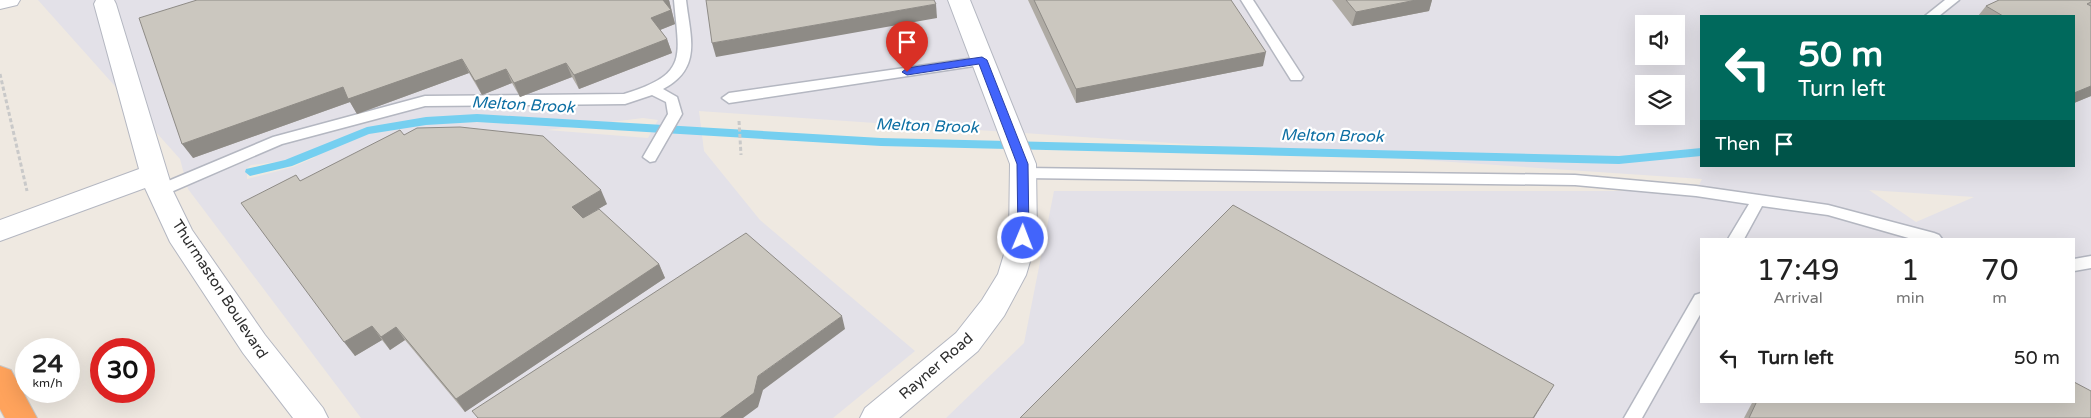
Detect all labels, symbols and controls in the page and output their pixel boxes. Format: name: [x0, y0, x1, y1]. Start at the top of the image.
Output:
map controls: [1635, 15, 1685, 125]
button: sound: [1635, 15, 1685, 65]
pin: [886, 21, 928, 72]
icon: arrive: [893, 28, 921, 56]
text: 50 m: [1798, 34, 1883, 76]
icon: left: [1715, 35, 1780, 100]
button: layers: [1635, 75, 1685, 125]
text: Turn left: [1798, 76, 1886, 102]
water label: Melton Brook: [471, 92, 576, 118]
water label: Melton Brook: [875, 114, 980, 138]
water label: Melton Brook: [1280, 125, 1385, 147]
icon: arrive: [1770, 130, 1798, 158]
text: Then: [1715, 133, 1760, 155]
position arrow: [996, 211, 1048, 263]
street label: Thurmaston Boulevard: [168, 216, 272, 362]
text: 17:49: [1756, 252, 1840, 289]
text: 1: [1901, 252, 1920, 289]
text: 70: [1981, 252, 2019, 289]
text: Arrival: [1773, 288, 1823, 308]
text: min: [1896, 288, 1924, 308]
text: m: [1992, 288, 2007, 308]
street label: Rayner Road: [895, 329, 977, 403]
speed limit sign: 30: [90, 338, 155, 403]
icon: left: [1715, 344, 1743, 372]
text: Turn left: [1758, 347, 1834, 369]
text: 50 m: [2014, 347, 2060, 369]
text: 24: [32, 349, 63, 379]
text: km/h: [32, 376, 63, 390]

